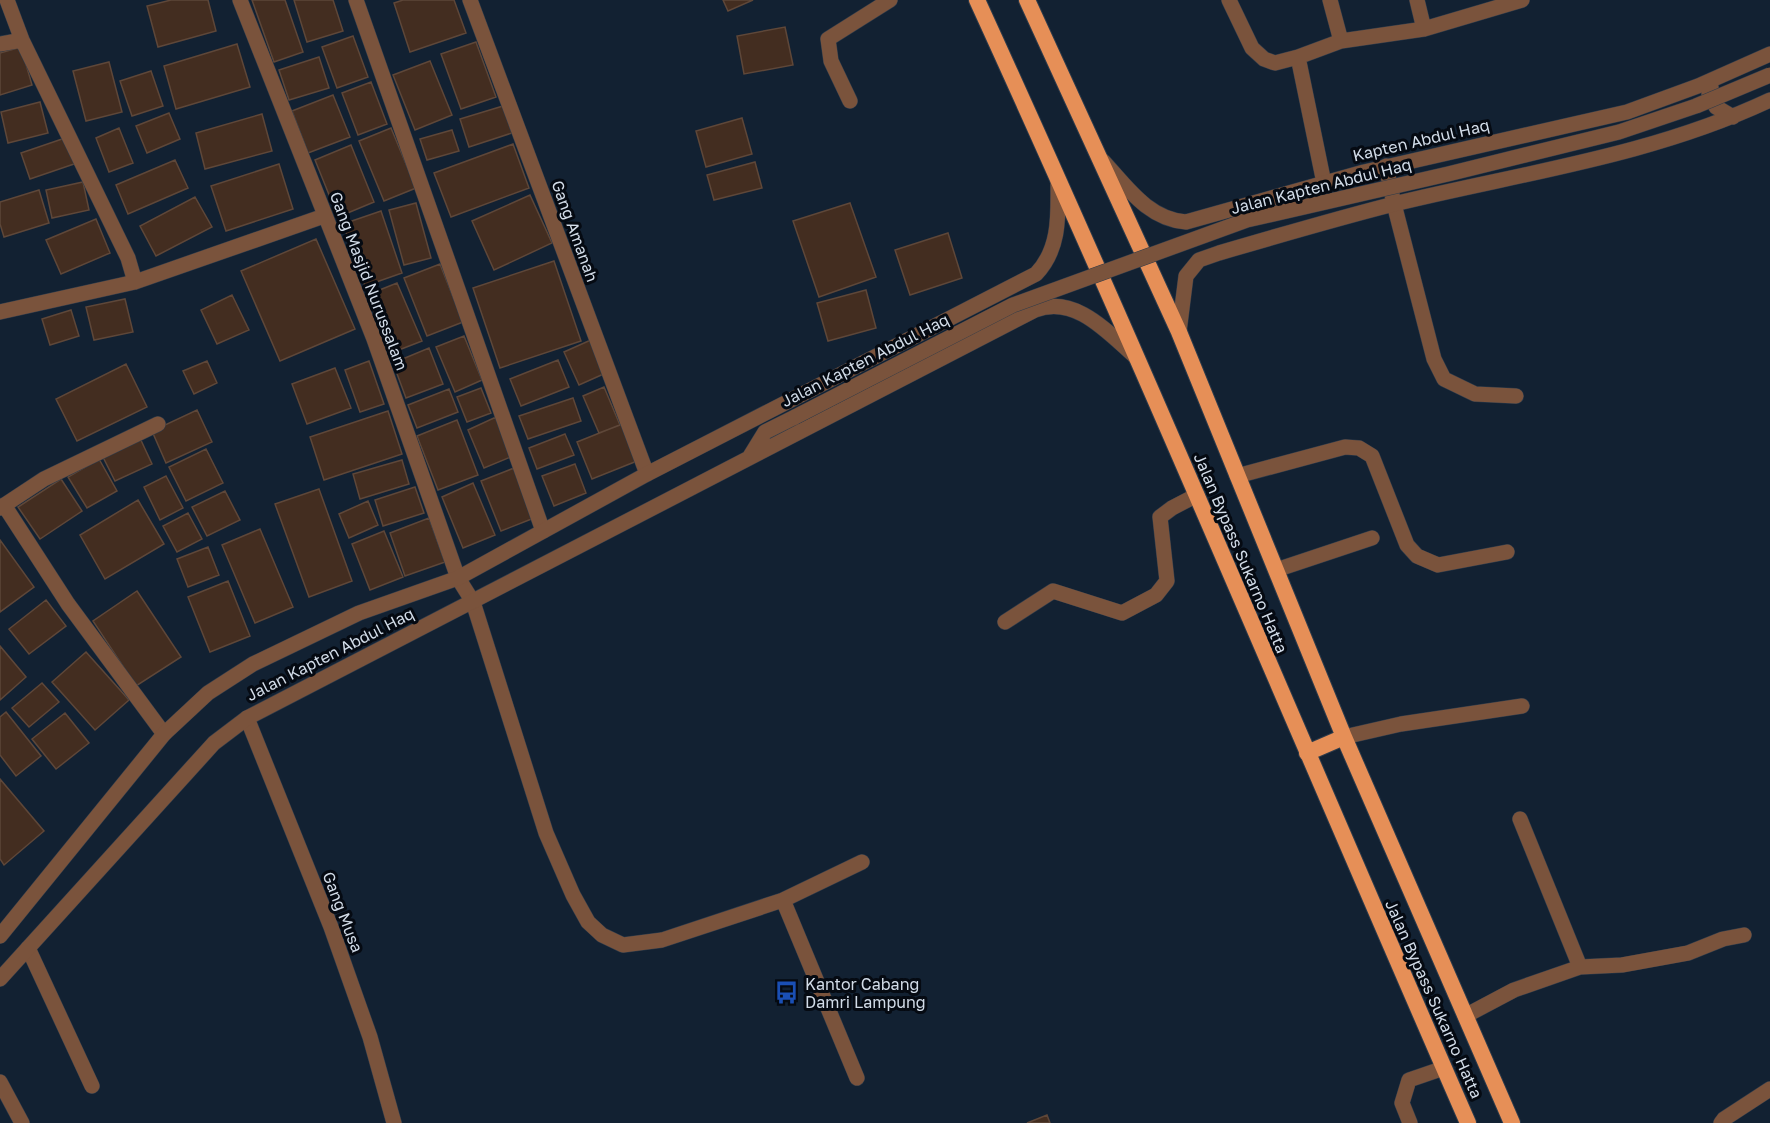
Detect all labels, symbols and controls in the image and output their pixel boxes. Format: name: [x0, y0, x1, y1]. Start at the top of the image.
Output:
street label: Kapten Abdul Haq: [1351, 115, 1491, 165]
street label: Jalan Kapten Abdul Haq: [1229, 154, 1413, 218]
street label: Gang Amanah: [547, 177, 603, 285]
street label: Gang Masjid Nurussalam: [326, 189, 412, 373]
street label: Jalan Kapten Abdul Haq: [778, 309, 952, 411]
street label: Jalan Bypass Sukarno Hatta: [1190, 450, 1292, 656]
street label: Jalan Kapten Abdul Haq: [243, 603, 417, 705]
street label: Gang Musa: [318, 869, 368, 955]
street label: Jalan Bypass Sukarno Hatta: [1381, 896, 1487, 1102]
place label: Kantor Cabang Damri Lampung: [805, 974, 926, 1012]
bus stop icon: Kantor Cabang Damri Lampung: [774, 980, 800, 1006]

